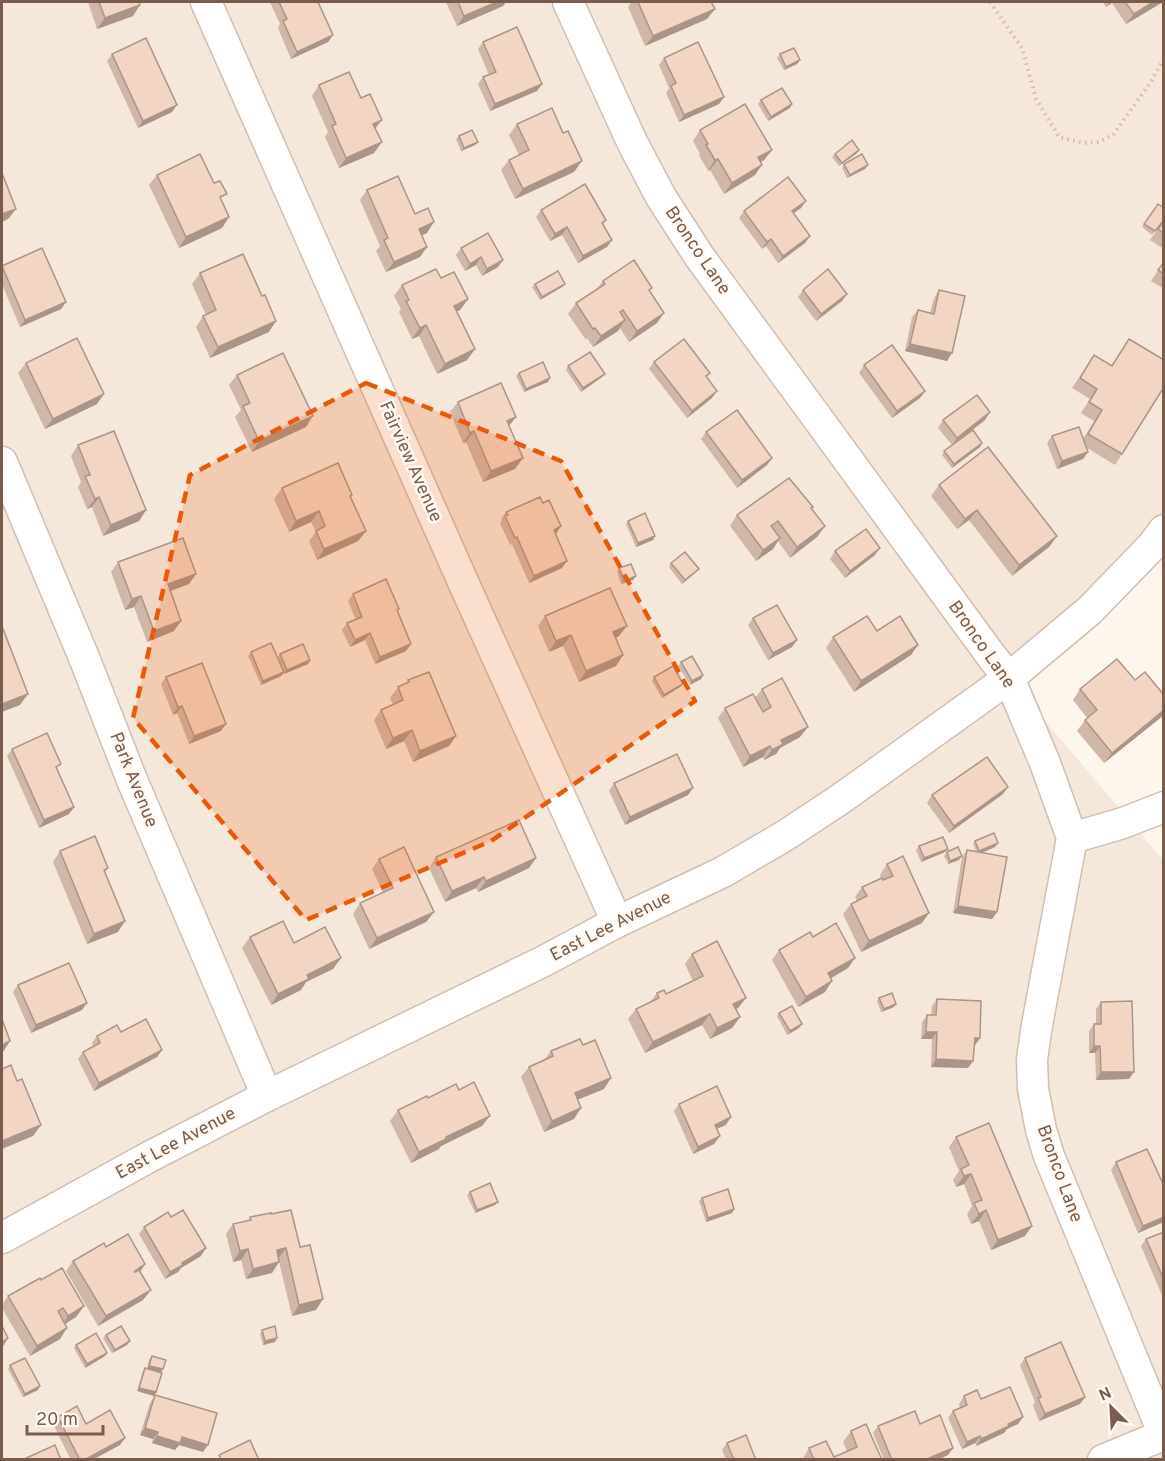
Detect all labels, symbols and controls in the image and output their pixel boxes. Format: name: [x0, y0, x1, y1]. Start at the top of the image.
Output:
street label: Bronco Lane: [659, 202, 735, 300]
street label: Fairview Avenue: [373, 398, 447, 526]
street label: Bronco Lane: [942, 597, 1020, 693]
street label: Park Avenue: [103, 729, 163, 831]
street label: East Lee Avenue: [547, 887, 675, 967]
street label: East Lee Avenue: [112, 1103, 240, 1185]
street label: Bronco Lane: [1031, 1122, 1087, 1226]
north arrow: [1081, 1377, 1141, 1437]
text: N: [1096, 1384, 1115, 1407]
scale bar: [27, 1398, 104, 1436]
text: 20 m: [36, 1409, 78, 1432]

